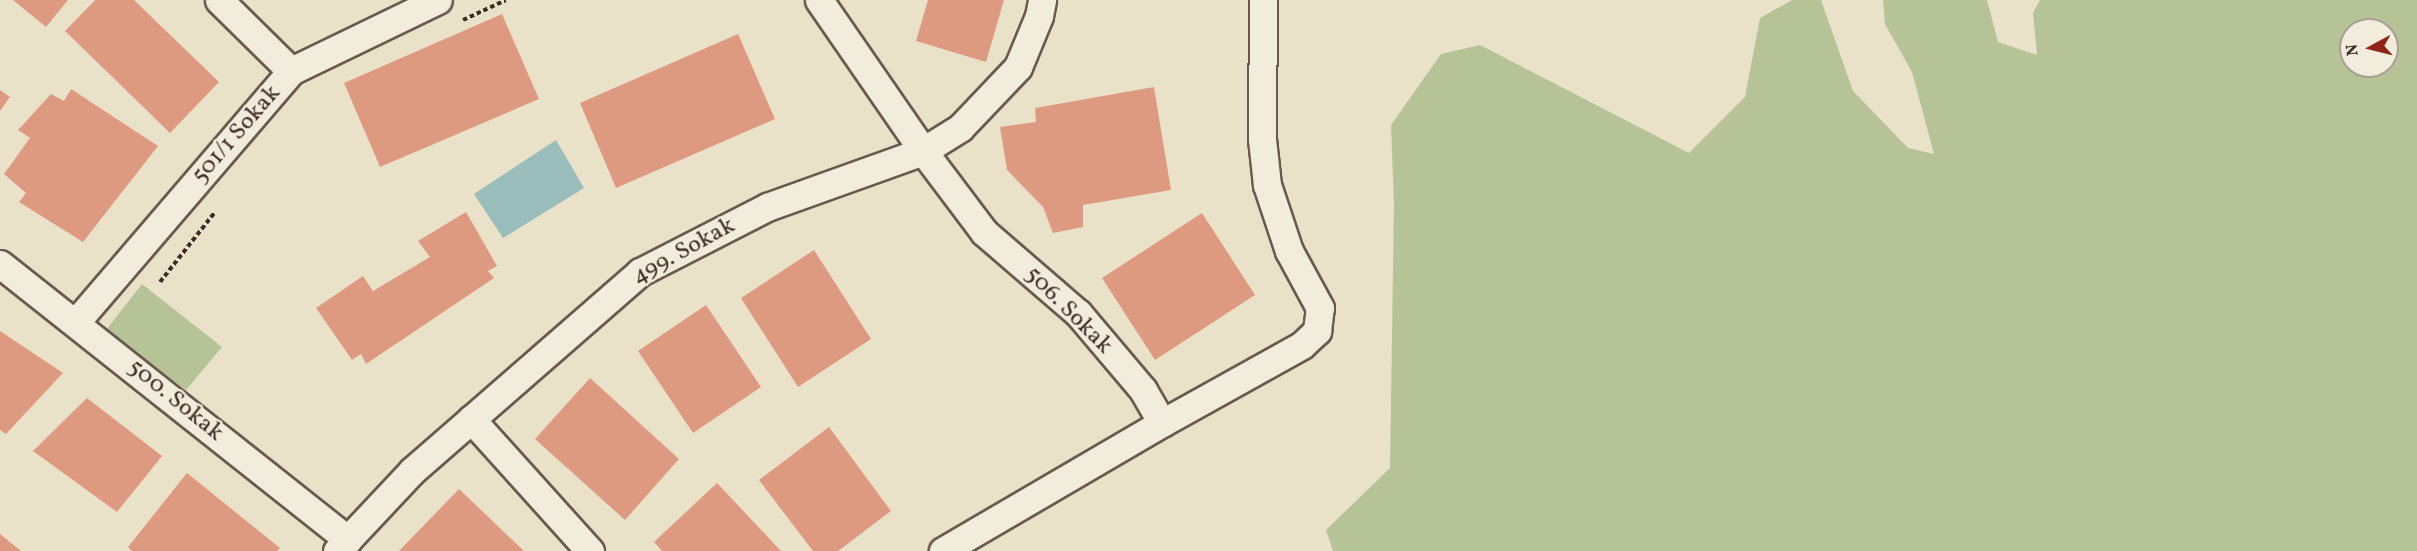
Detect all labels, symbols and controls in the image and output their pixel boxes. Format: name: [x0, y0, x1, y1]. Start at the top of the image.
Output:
north arrow: [2339, 18, 2399, 78]
text: N: [2341, 43, 2365, 57]
street label: 501/1 Sokak: [186, 80, 288, 190]
street label: 499. Sokak: [628, 212, 740, 292]
street label: 506. Sokak: [1018, 261, 1118, 361]
street label: 500. Sokak: [121, 354, 229, 448]

